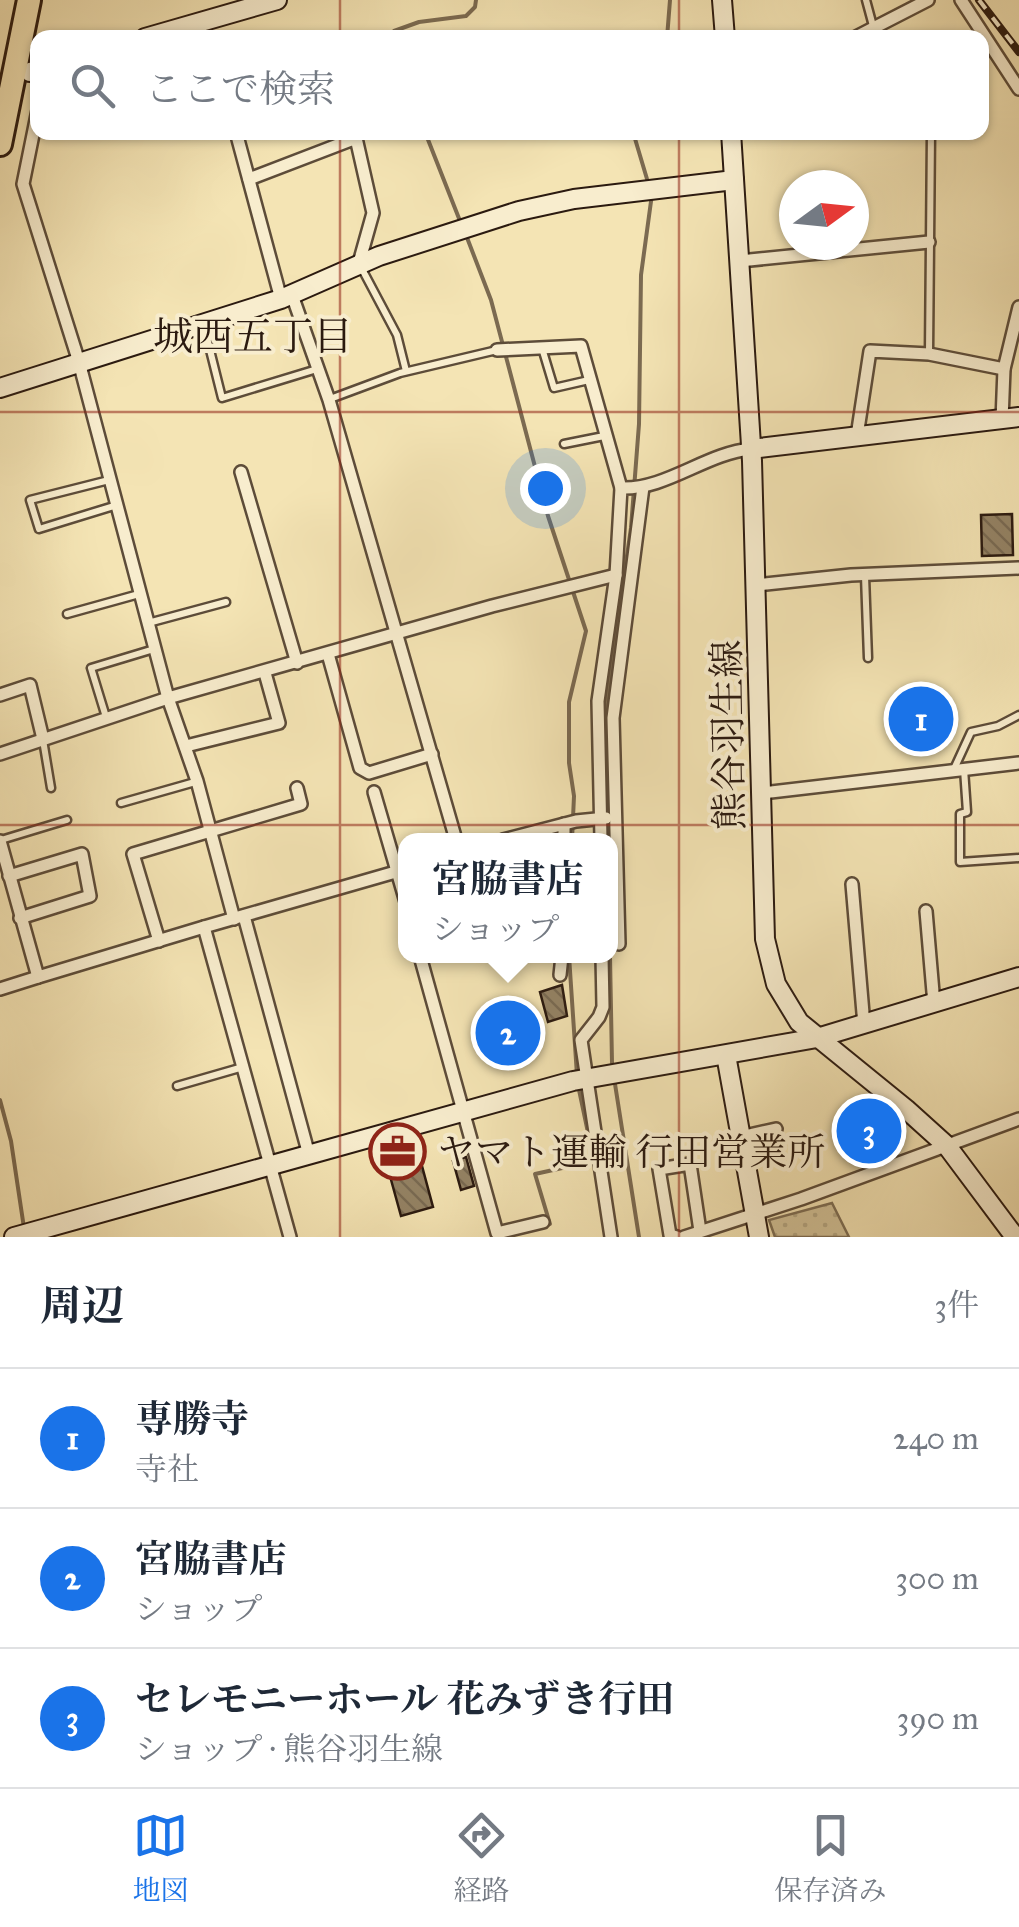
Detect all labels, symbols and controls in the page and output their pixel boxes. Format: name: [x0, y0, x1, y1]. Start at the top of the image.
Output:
search box: [30, 30, 989, 140]
icon: search: [65, 58, 120, 113]
text: ここで検索: [145, 66, 335, 112]
north arrow: [779, 170, 869, 260]
district label: 城西五丁目: [153, 312, 353, 361]
your location: [520, 463, 571, 514]
street label: 熊谷羽生線: [703, 640, 753, 830]
pin: 1: [888, 682, 954, 756]
popup: [398, 833, 618, 963]
text: 宮脇書店: [432, 856, 584, 902]
text: ショップ: [432, 910, 559, 949]
pin: 2: [476, 996, 540, 1070]
pin: 3: [836, 1094, 902, 1168]
office icon: ヤマト運輸 行田営業所: [368, 1122, 428, 1182]
place label: ヤマト運輸 行田営業所: [437, 1129, 825, 1175]
text: 周辺: [40, 1280, 124, 1332]
text: 3件: [934, 1286, 979, 1325]
text: 専勝寺: [135, 1396, 249, 1442]
text: 1: [66, 1419, 79, 1458]
text: 240 m: [893, 1419, 979, 1458]
text: 寺社: [135, 1450, 199, 1489]
text: 宮脇書店: [135, 1536, 287, 1582]
text: 2: [65, 1559, 80, 1598]
text: 300 m: [895, 1559, 979, 1598]
text: ショップ: [135, 1590, 262, 1629]
text: セレモニーホール 花みずき行田: [135, 1676, 674, 1722]
text: 3: [66, 1699, 79, 1738]
text: 390 m: [897, 1699, 979, 1738]
text: ショップ · 熊谷羽生線: [135, 1730, 443, 1769]
tab: 地図: [132, 1808, 189, 1908]
tab: 経路: [453, 1808, 510, 1908]
tab: 保存済み: [774, 1808, 887, 1908]

